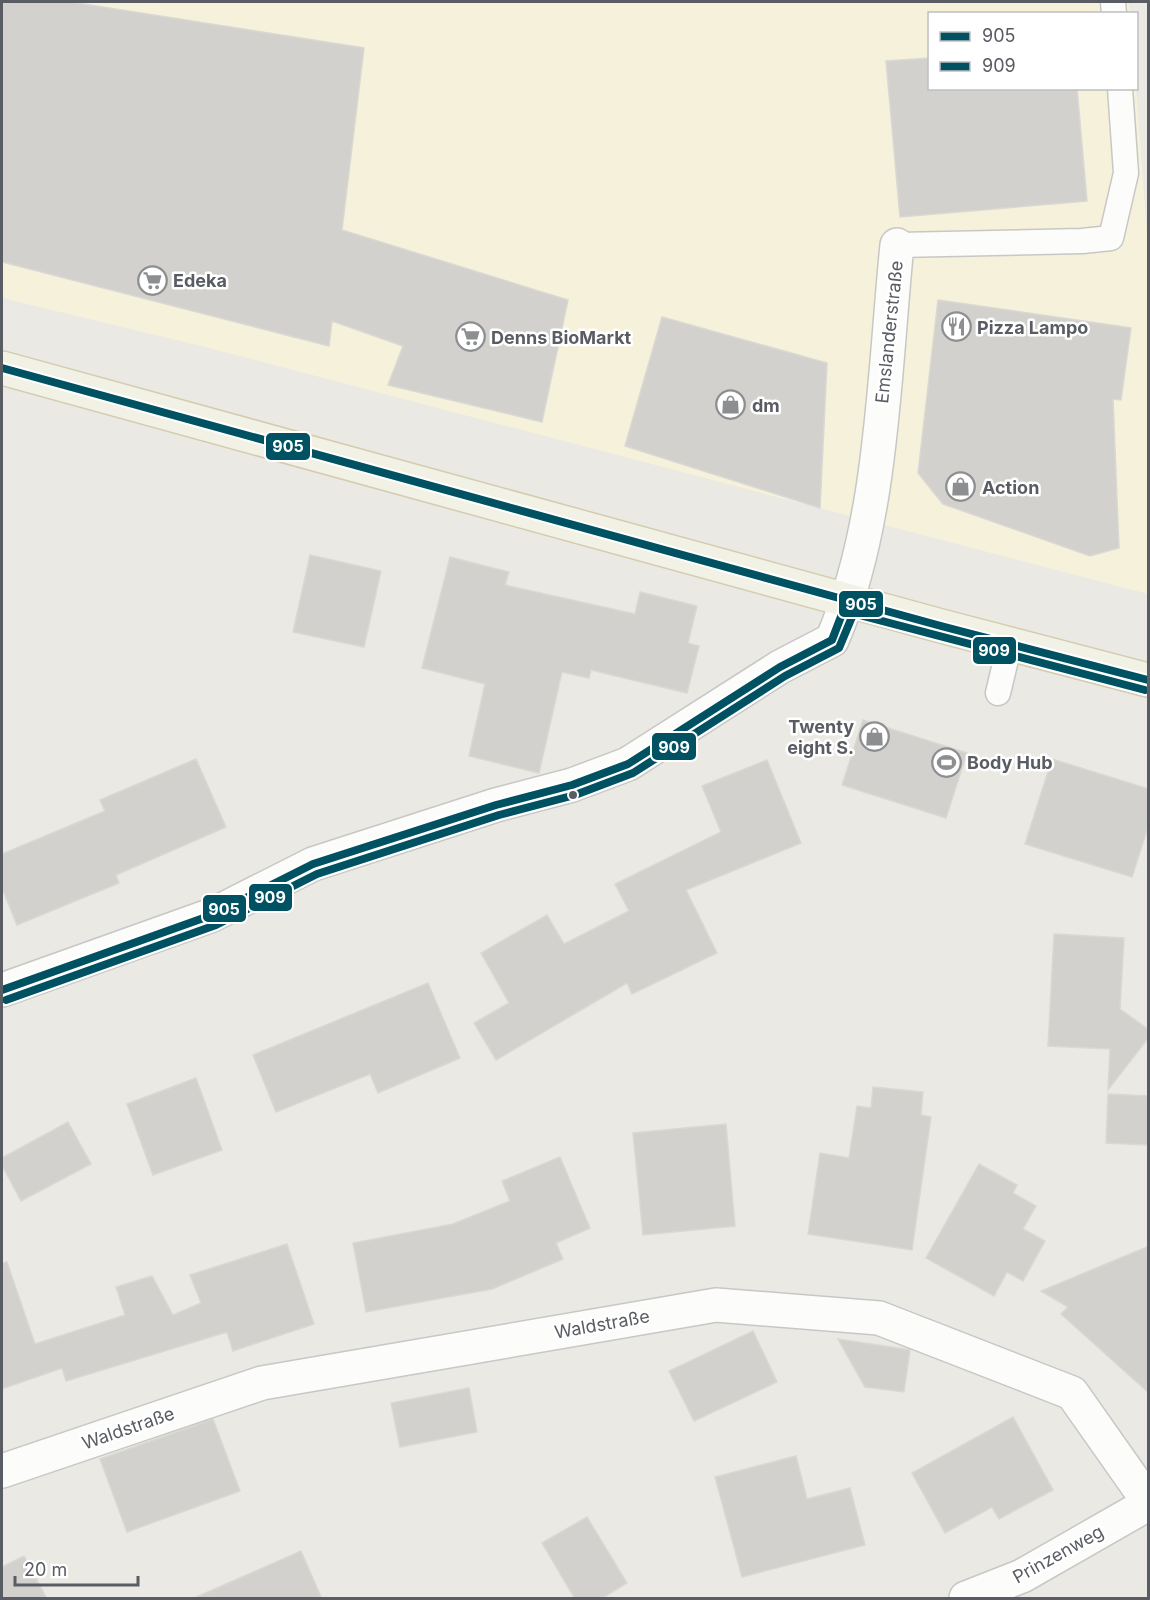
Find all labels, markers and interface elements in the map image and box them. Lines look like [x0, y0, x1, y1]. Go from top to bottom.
legend [928, 12, 1138, 90]
text: 905 [982, 25, 1015, 46]
text: 909 [982, 55, 1016, 76]
street label: Emslanderstraße [871, 260, 907, 404]
supermarket icon: Edeka [136, 264, 168, 296]
place label: Edeka [173, 270, 227, 291]
restaurant icon: Pizza Lampo [940, 311, 972, 343]
place label: Pizza Lampo [977, 317, 1088, 338]
supermarket icon: Denns BioMarkt [454, 321, 486, 353]
place label: Denns BioMarkt [491, 327, 632, 348]
shop icon: dm [715, 389, 747, 421]
place label: dm [752, 395, 780, 416]
line badge: 905 [265, 432, 311, 461]
text: 905 [272, 436, 304, 456]
shop icon: Action [945, 471, 977, 503]
place label: Action [982, 477, 1039, 498]
line badge: 905 [838, 590, 884, 618]
text: 905 [845, 594, 877, 614]
line badge: 909 [972, 636, 1017, 665]
text: 909 [978, 640, 1010, 660]
place label: Twenty eight S. [787, 716, 854, 758]
shop icon: Twenty eight S. [859, 720, 891, 752]
line badge: 909 [651, 732, 697, 761]
text: 909 [658, 737, 690, 757]
sports icon: Body Hub [930, 746, 962, 778]
place label: Body Hub [967, 752, 1053, 773]
unlabelled marker [567, 789, 579, 801]
line badge: 909 [248, 883, 293, 912]
text: 909 [254, 887, 286, 907]
line badge: 905 [202, 894, 247, 923]
text: 905 [208, 899, 240, 919]
street label: Waldstraße [553, 1305, 651, 1343]
street label: Waldstraße [79, 1402, 177, 1454]
street label: Prinzenweg [1009, 1521, 1107, 1587]
scale bar [15, 1549, 138, 1587]
text: 20 m [24, 1559, 67, 1580]

